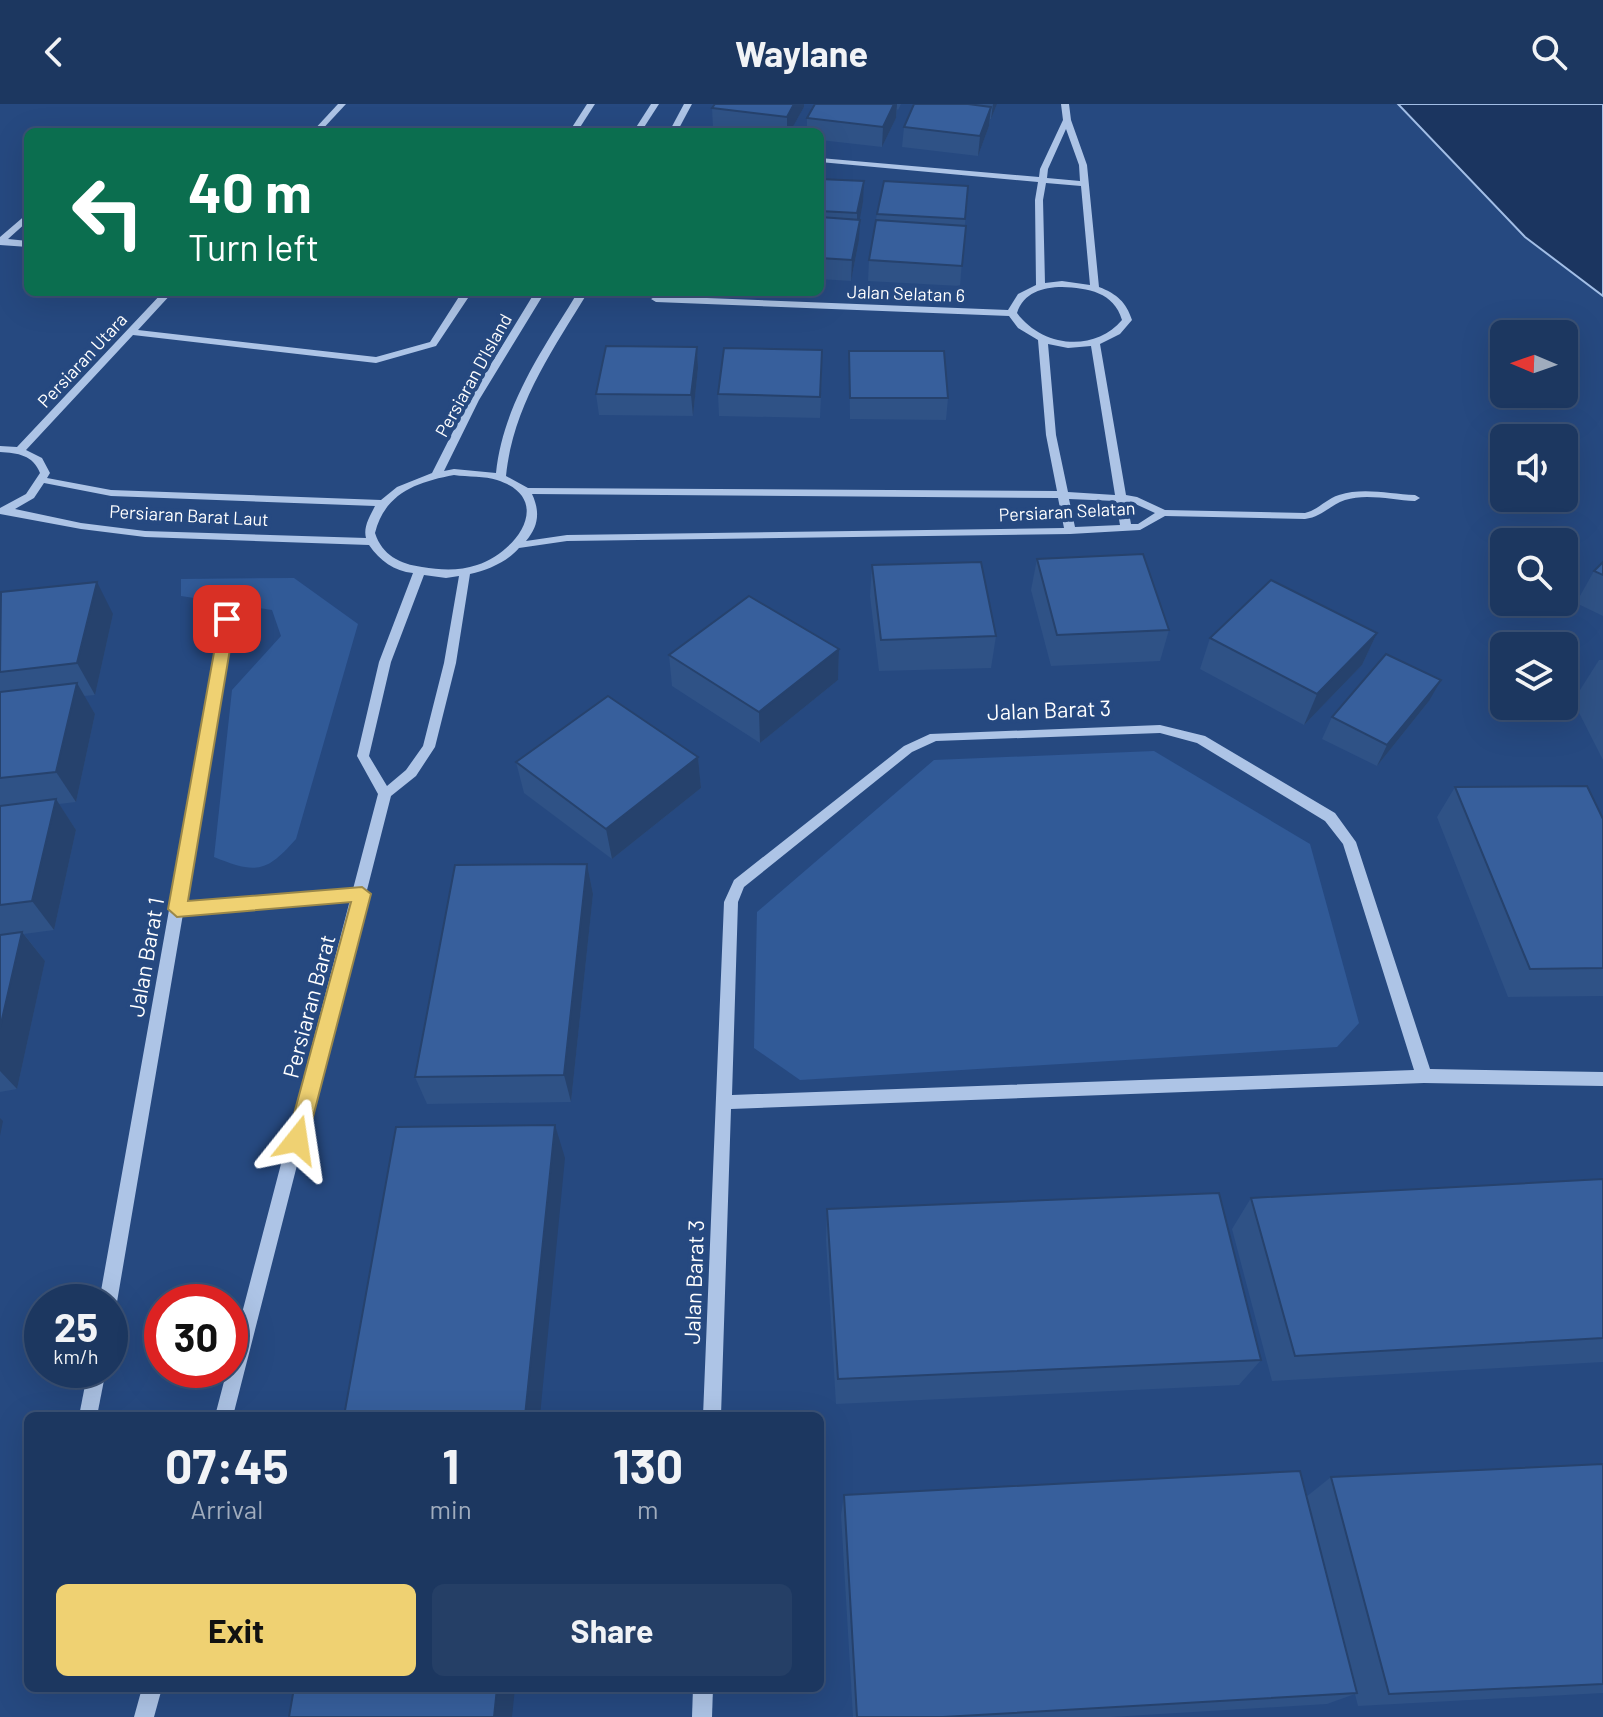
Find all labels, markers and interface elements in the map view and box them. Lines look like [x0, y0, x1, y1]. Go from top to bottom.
icon: back [32, 30, 76, 74]
icon: search [1527, 30, 1571, 74]
text: Waylane [735, 31, 868, 74]
text: 40 m [188, 157, 312, 224]
icon: left [56, 160, 160, 264]
text: Turn left [188, 225, 319, 268]
street label: Jalan Selatan 6 [847, 280, 965, 306]
street label: Persiaran Utara [33, 308, 131, 412]
street label: Persiaran D'Island [430, 310, 516, 440]
north arrow [1490, 320, 1578, 408]
map controls [1490, 320, 1578, 720]
button: sound [1490, 424, 1578, 512]
street label: Persiaran Selatan [998, 496, 1136, 526]
street label: Persiaran Barat Laut [109, 500, 269, 530]
button: search [1490, 528, 1578, 616]
pin [193, 585, 261, 653]
icon: arrive [205, 597, 249, 641]
button: layers [1490, 632, 1578, 720]
street label: Jalan Barat 3 [986, 694, 1112, 724]
street label: Jalan Barat 1 [122, 895, 168, 1019]
street label: Persiaran Barat [276, 932, 340, 1080]
position arrow [255, 1098, 339, 1182]
street label: Jalan Barat 3 [678, 1219, 708, 1345]
speed limit sign: 30 [144, 1284, 248, 1388]
text: 25 [54, 1302, 98, 1350]
text: km/h [53, 1344, 99, 1368]
text: 07:45 [165, 1436, 289, 1494]
text: 1 [442, 1436, 459, 1494]
text: 130 [613, 1436, 683, 1494]
text: Arrival [190, 1493, 263, 1524]
text: min [430, 1493, 472, 1524]
text: m [637, 1493, 659, 1524]
button: Exit [56, 1584, 416, 1676]
button: Share [432, 1584, 792, 1676]

